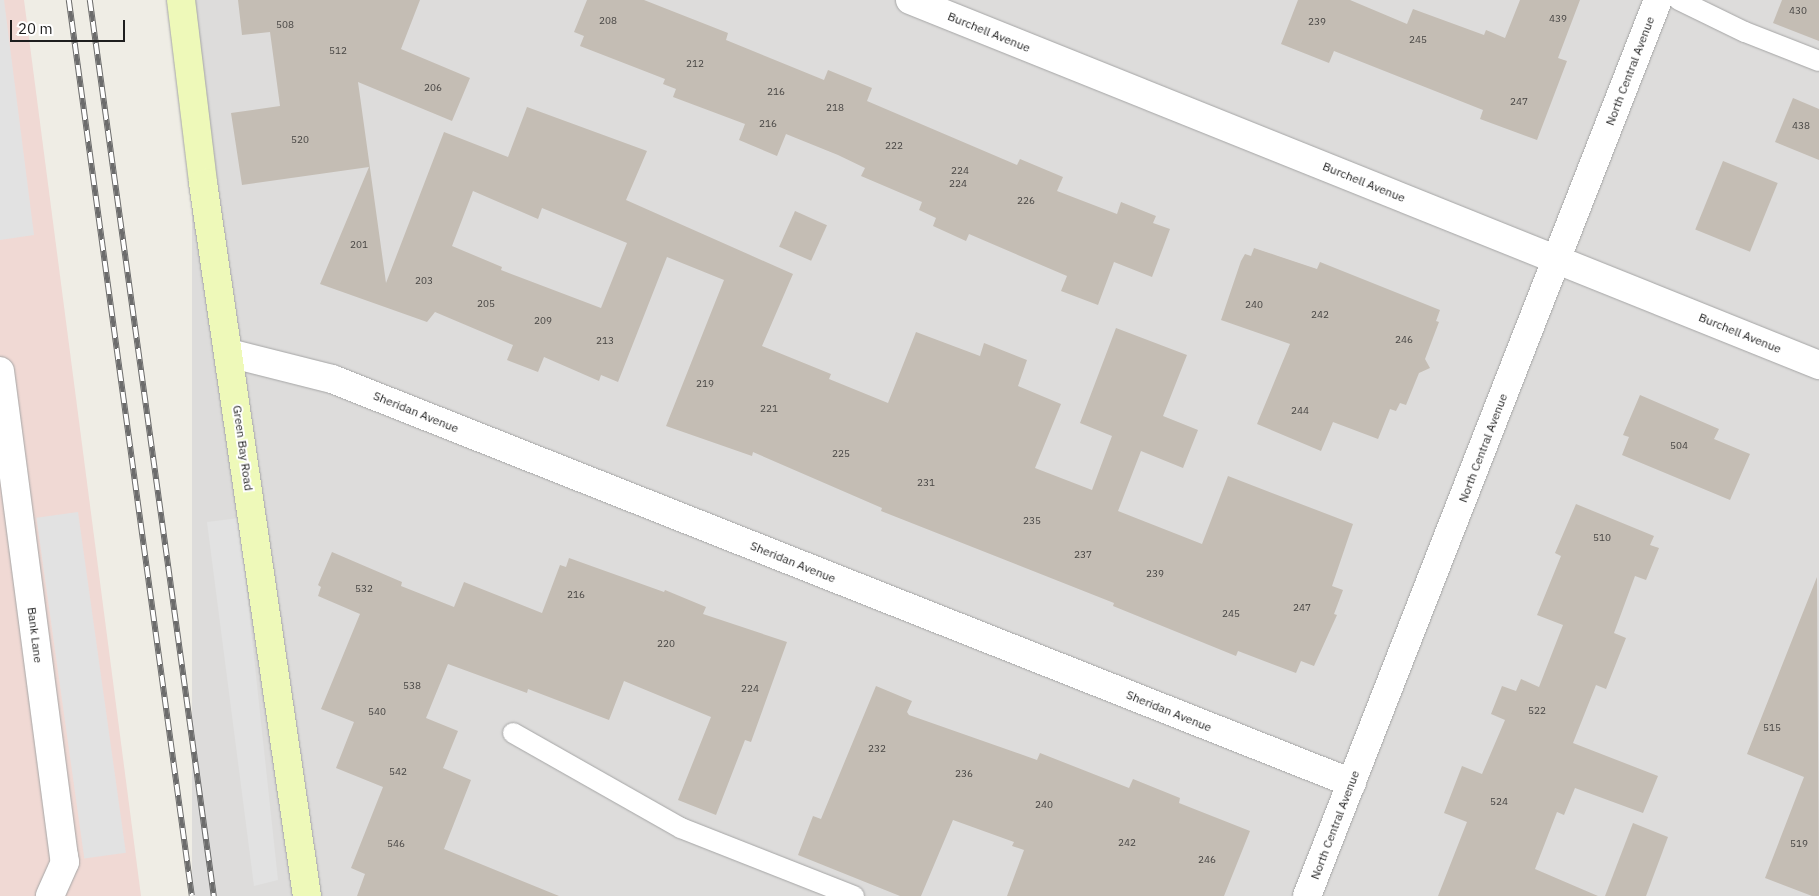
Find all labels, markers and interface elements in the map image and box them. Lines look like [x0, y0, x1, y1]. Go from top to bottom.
house number: 430 [1789, 5, 1807, 17]
street label: Burchell Avenue [946, 9, 1032, 55]
scale bar [12, 10, 128, 42]
house number: 439 [1549, 13, 1567, 25]
street label: North Central Avenue [1603, 14, 1657, 128]
house number: 208 [599, 15, 617, 27]
house number: 239 [1308, 16, 1326, 28]
text: 20 m [18, 19, 53, 38]
house number: 508 [276, 19, 294, 31]
house number: 245 [1409, 34, 1427, 46]
house number: 512 [329, 45, 347, 57]
house number: 212 [686, 58, 704, 70]
house number: 206 [424, 82, 442, 94]
house number: 216 [767, 86, 785, 98]
house number: 247 [1510, 96, 1528, 108]
house number: 218 [826, 102, 844, 114]
house number: 216 [759, 118, 777, 130]
house number: 438 [1792, 120, 1810, 132]
house number: 520 [291, 134, 309, 146]
house number: 222 [885, 140, 903, 152]
street label: Burchell Avenue [1321, 159, 1407, 205]
house number: 224 [951, 165, 969, 177]
house number: 224 [949, 178, 967, 190]
house number: 226 [1017, 195, 1035, 207]
house number: 201 [350, 239, 368, 251]
house number: 203 [415, 275, 433, 287]
house number: 205 [477, 298, 495, 310]
house number: 240 [1245, 299, 1263, 311]
house number: 242 [1311, 309, 1329, 321]
street label: Burchell Avenue [1697, 310, 1783, 356]
house number: 209 [534, 315, 552, 327]
house number: 246 [1395, 334, 1413, 346]
house number: 213 [596, 335, 614, 347]
house number: 219 [696, 378, 714, 390]
street label: Sheridan Avenue [371, 388, 461, 436]
street label: North Central Avenue [1456, 391, 1510, 505]
house number: 221 [760, 403, 778, 415]
street label: Green Bay Road [230, 404, 256, 492]
house number: 244 [1291, 405, 1309, 417]
house number: 504 [1670, 440, 1688, 452]
house number: 225 [832, 448, 850, 460]
house number: 231 [917, 477, 935, 489]
house number: 235 [1023, 515, 1041, 527]
house number: 510 [1593, 532, 1611, 544]
street label: Sheridan Avenue [748, 538, 838, 586]
house number: 237 [1074, 549, 1092, 561]
house number: 239 [1146, 568, 1164, 580]
house number: 532 [355, 583, 373, 595]
house number: 216 [567, 589, 585, 601]
house number: 247 [1293, 602, 1311, 614]
street label: Bank Lane [24, 606, 46, 664]
house number: 245 [1222, 608, 1240, 620]
house number: 220 [657, 638, 675, 650]
house number: 538 [403, 680, 421, 692]
house number: 224 [741, 683, 759, 695]
street label: Sheridan Avenue [1124, 687, 1214, 735]
house number: 522 [1528, 705, 1546, 717]
house number: 540 [368, 706, 386, 718]
house number: 515 [1763, 722, 1781, 734]
house number: 232 [868, 743, 886, 755]
house number: 542 [389, 766, 407, 778]
house number: 236 [955, 768, 973, 780]
street label: North Central Avenue [1308, 768, 1362, 882]
house number: 524 [1490, 796, 1508, 808]
house number: 240 [1035, 799, 1053, 811]
house number: 242 [1118, 837, 1136, 849]
house number: 546 [387, 838, 405, 850]
house number: 519 [1790, 838, 1808, 850]
house number: 246 [1198, 854, 1216, 866]

